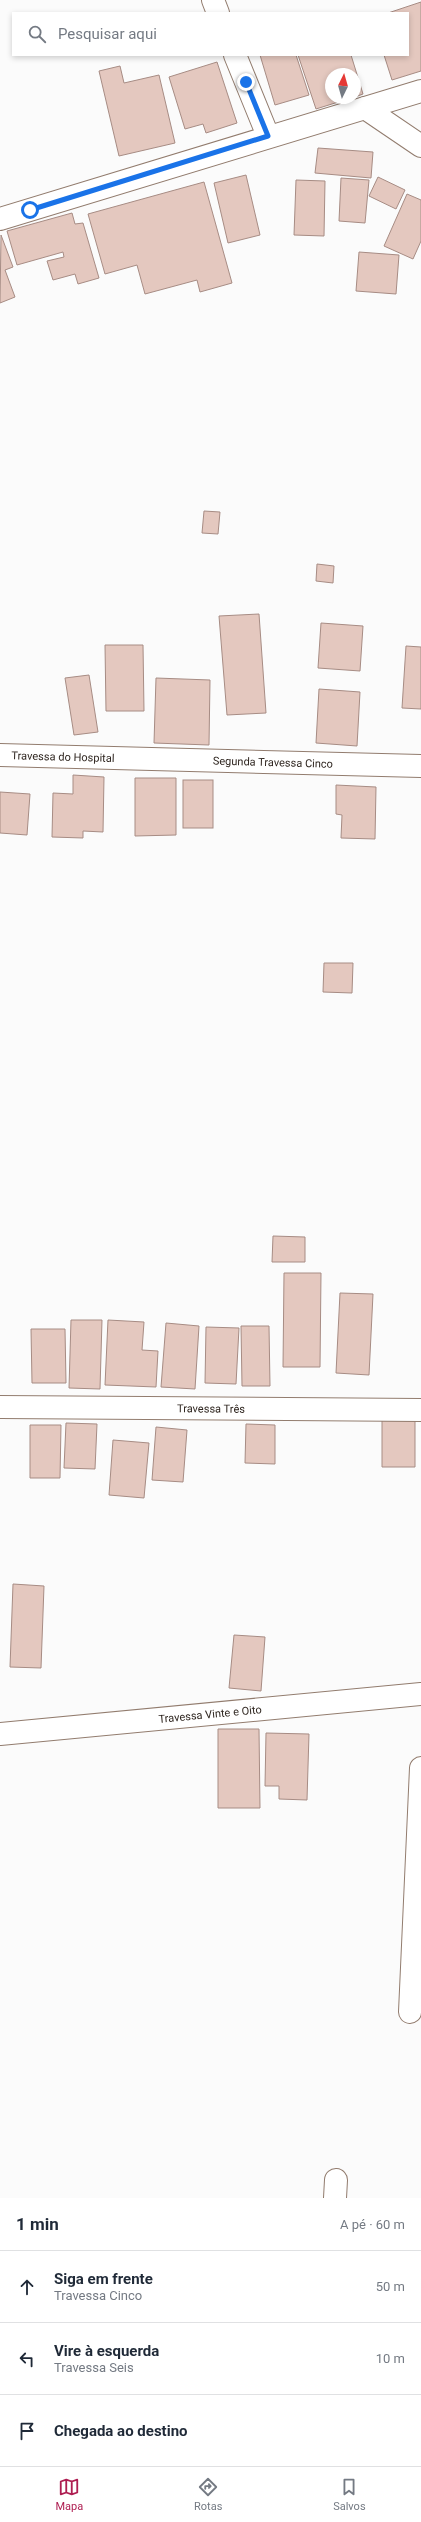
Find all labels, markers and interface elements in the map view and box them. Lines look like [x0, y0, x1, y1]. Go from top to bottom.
search box [12, 12, 409, 56]
icon: search [26, 23, 48, 45]
text: Pesquisar aqui [58, 25, 157, 43]
north arrow [325, 68, 361, 104]
route end [237, 73, 255, 91]
route start [21, 201, 39, 219]
street label: Travessa do Hospital [11, 749, 115, 765]
street label: Segunda Travessa Cinco [213, 755, 333, 771]
street label: Travessa Três [177, 1402, 245, 1416]
street label: Travessa Vinte e Oito [158, 1703, 262, 1726]
text: 1 min [16, 2214, 59, 2234]
text: A pé · 60 m [340, 2217, 405, 2232]
text: Siga em frente [54, 2270, 153, 2288]
icon: ahead [16, 2276, 38, 2298]
text: 50 m [376, 2279, 405, 2294]
text: Travessa Cinco [54, 2288, 142, 2303]
text: Vire à esquerda [54, 2342, 159, 2360]
icon: left [16, 2348, 38, 2370]
text: 10 m [376, 2351, 405, 2366]
text: Travessa Seis [54, 2360, 134, 2375]
icon: arrive [16, 2420, 38, 2442]
text: Chegada ao destino [54, 2422, 188, 2440]
tab: Mapa [55, 2476, 83, 2513]
tab: Rotas [194, 2476, 222, 2513]
tab: Salvos [333, 2476, 366, 2513]

